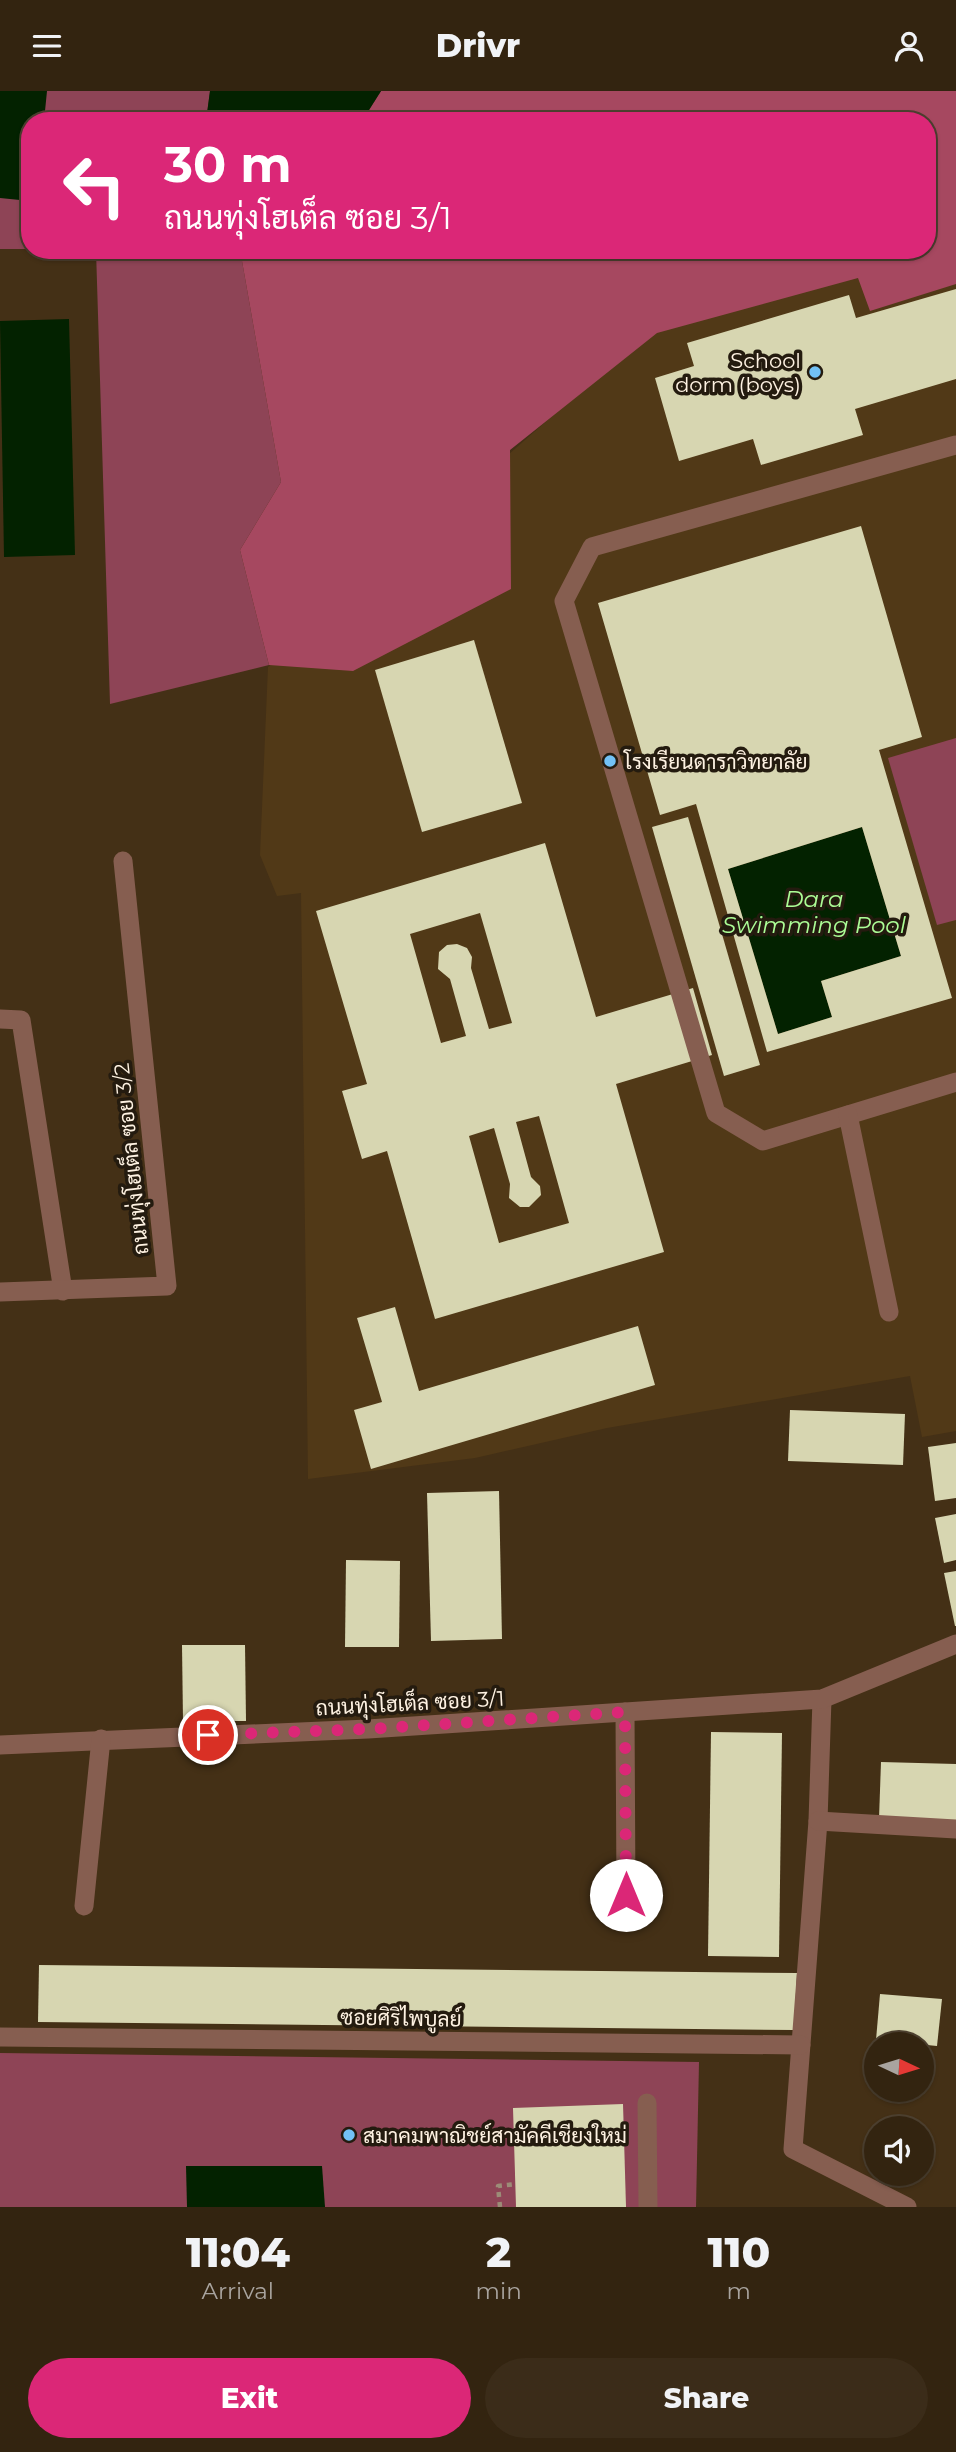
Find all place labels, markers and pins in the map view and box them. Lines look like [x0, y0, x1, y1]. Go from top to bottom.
place label: School dorm (boys) [675, 348, 801, 397]
marker: School dorm (boys) [807, 364, 823, 380]
place label: โรงเรียนดาราวิทยาลัย [623, 749, 808, 774]
marker: โรงเรียนดาราวิทยาลัย [602, 753, 618, 769]
pin [178, 1705, 238, 1765]
place label: สมาคมพาณิชย์สามัคคีเชียงใหม่ [363, 2122, 627, 2148]
marker: สมาคมพาณิชย์สามัคคีเชียงใหม่ [341, 2127, 357, 2143]

